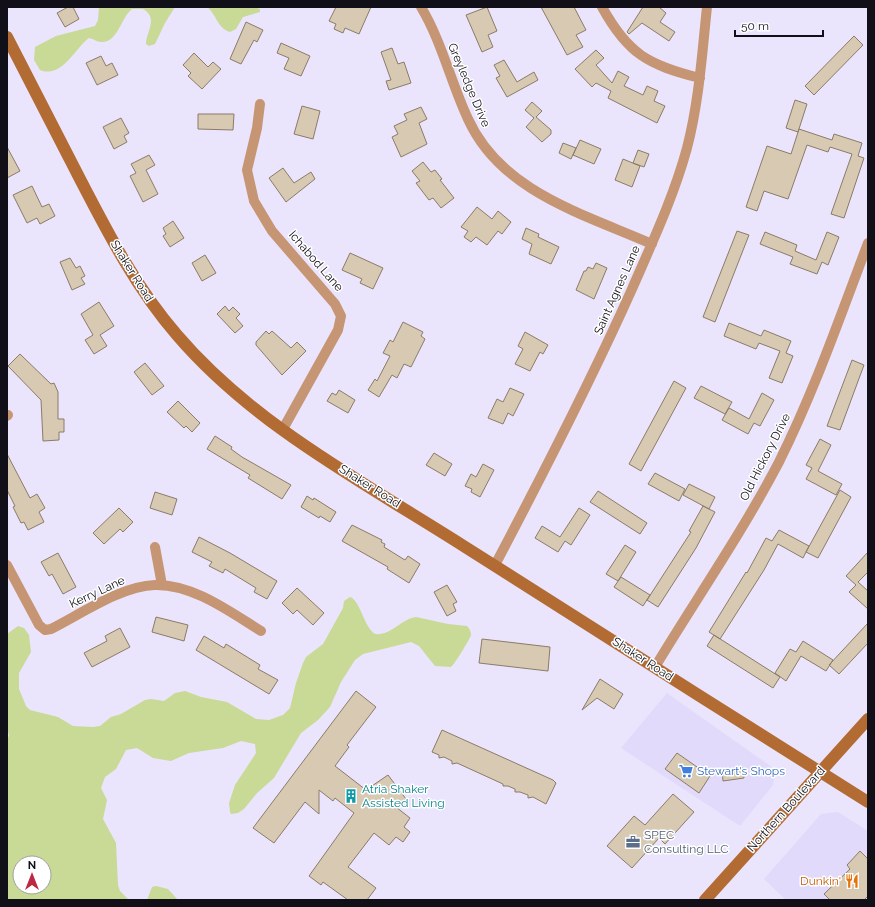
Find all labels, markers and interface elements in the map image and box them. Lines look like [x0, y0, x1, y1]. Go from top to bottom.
scale bar [735, 12, 823, 38]
text: 50 m [741, 19, 769, 33]
street label: Greyledge Drive [445, 41, 493, 129]
street label: Ichabod Lane [286, 228, 346, 294]
street label: Shaker Road [108, 238, 156, 304]
street label: Saint Agnes Lane [591, 243, 643, 337]
street label: Old Hickory Drive [737, 411, 793, 503]
street label: Shaker Road [337, 462, 403, 510]
street label: Kerry Lane [67, 573, 127, 611]
street label: Shaker Road [610, 634, 676, 684]
supermarket icon: Stewart's Shops [678, 763, 694, 779]
place label: Stewart's Shops [697, 764, 785, 778]
street label: Northern Boulevard [744, 764, 828, 854]
place label: Atria Shaker Assisted Living [362, 782, 445, 810]
building icon: Atria Shaker Assisted Living [343, 788, 359, 804]
place label: SPEC Consulting LLC [644, 828, 729, 856]
office icon: SPEC Consulting LLC [625, 834, 641, 850]
north arrow [12, 855, 52, 895]
text: N [28, 859, 36, 872]
restaurant icon: Dunkin' [844, 873, 860, 889]
place label: Dunkin' [800, 874, 841, 888]

